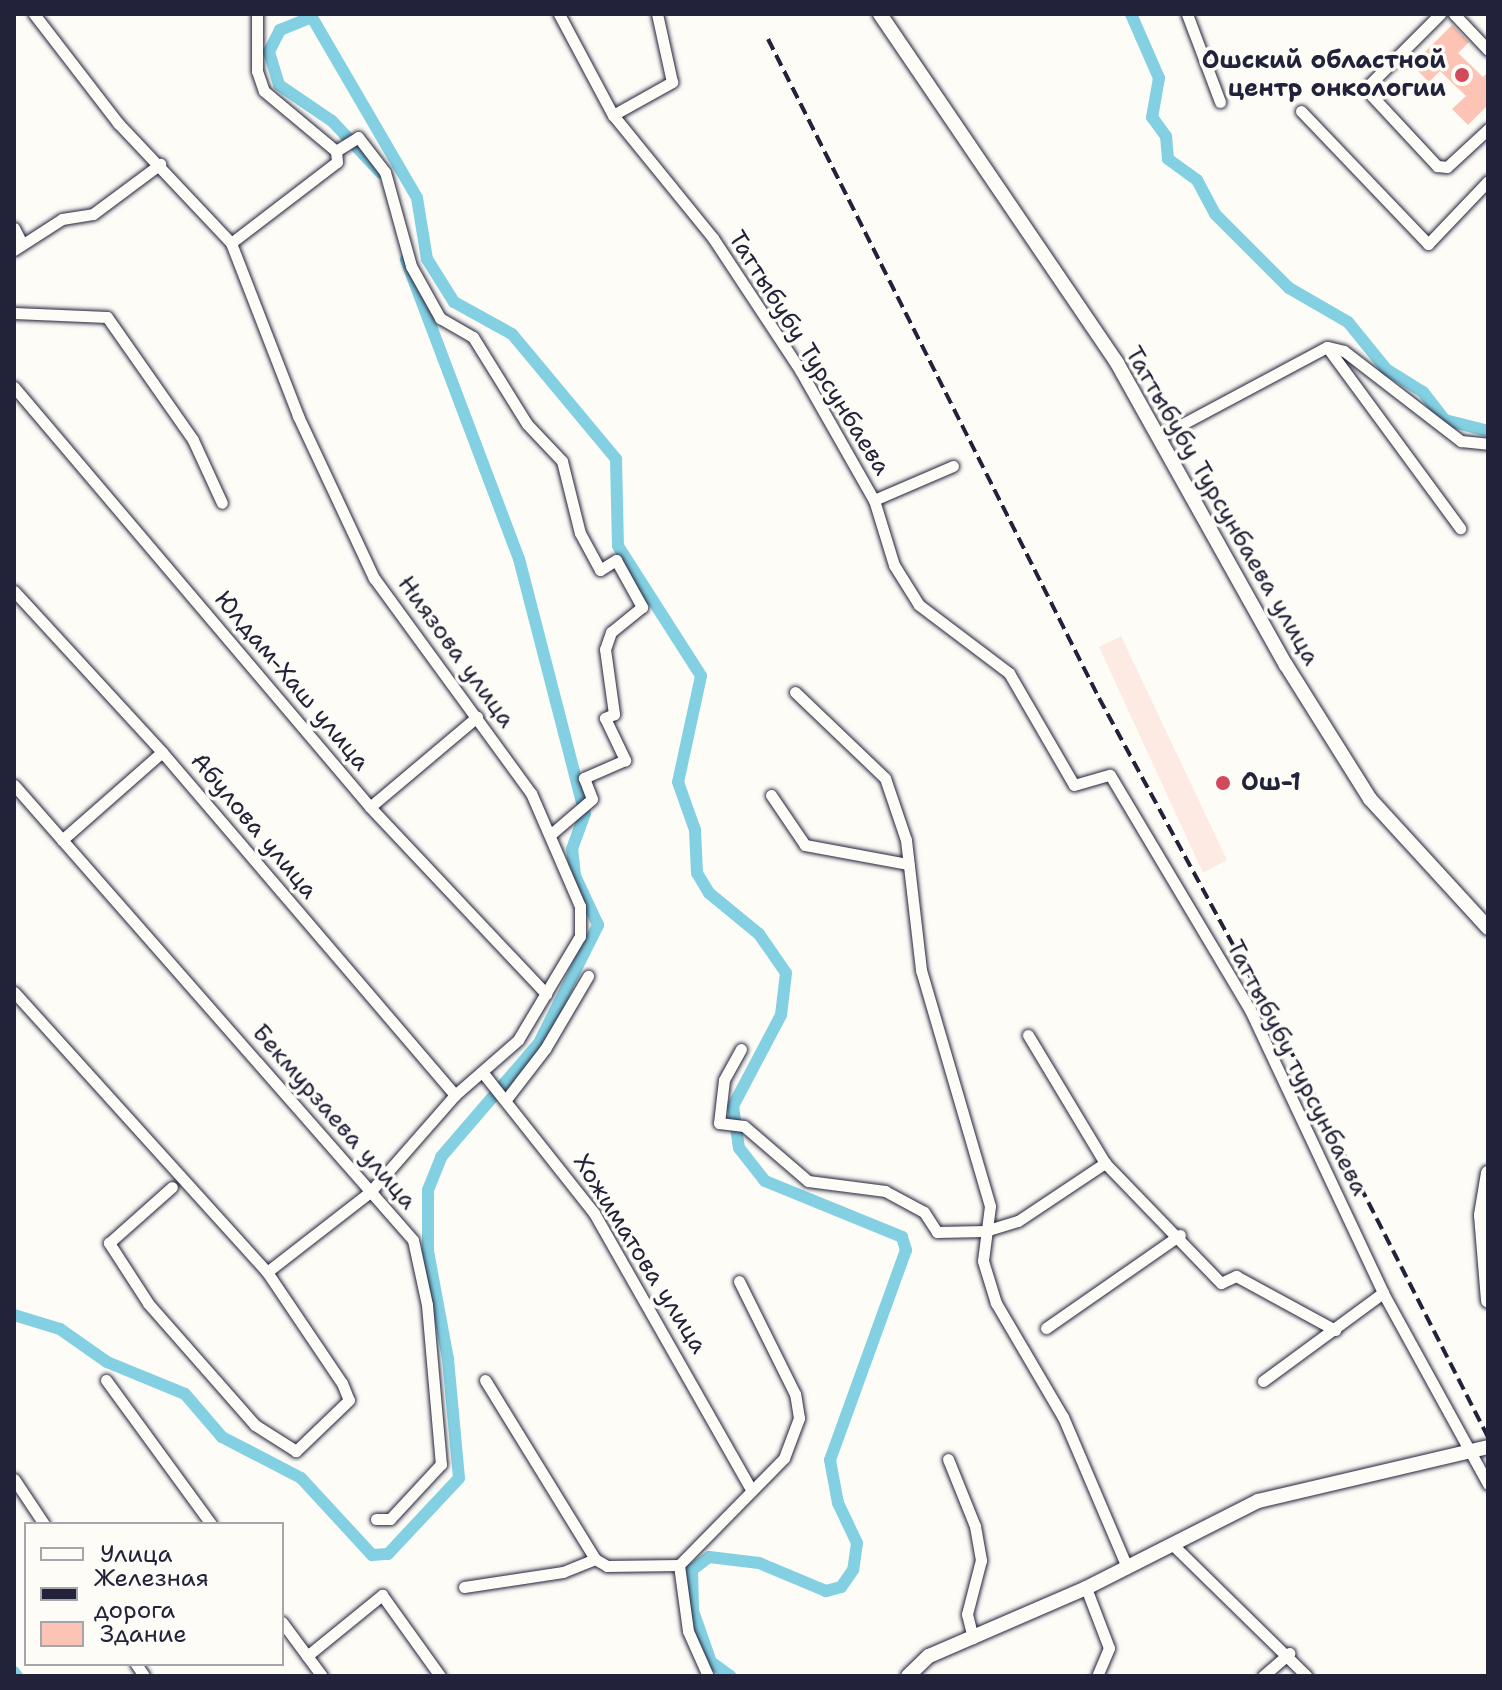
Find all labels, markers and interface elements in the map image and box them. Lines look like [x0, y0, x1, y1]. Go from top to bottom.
place label: Ошский областной центр онкологии [1202, 47, 1446, 103]
marker: Ошский областной центр онкологии [1453, 66, 1471, 84]
street label: Таттыбубу Турсунбаева [722, 225, 896, 481]
street label: Таттыбубу Турсунбаева улица [1119, 341, 1325, 671]
street label: Ниязова улица [391, 570, 521, 734]
street label: Юлдам-Хаш улица [209, 585, 375, 777]
street label: Абулова улица [185, 747, 323, 905]
place label: Ош-1 [1241, 769, 1301, 797]
marker: Ош-1 [1212, 772, 1234, 794]
street label: Таттыбубу турсунбаева [1220, 936, 1374, 1200]
street label: Бекмурзаева улица [246, 1019, 422, 1215]
street label: Хожиматова улица [567, 1149, 713, 1359]
legend [24, 1522, 284, 1666]
text: Улица [100, 1538, 173, 1570]
text: Железная дорога [94, 1562, 209, 1626]
text: Здание [100, 1618, 187, 1650]

